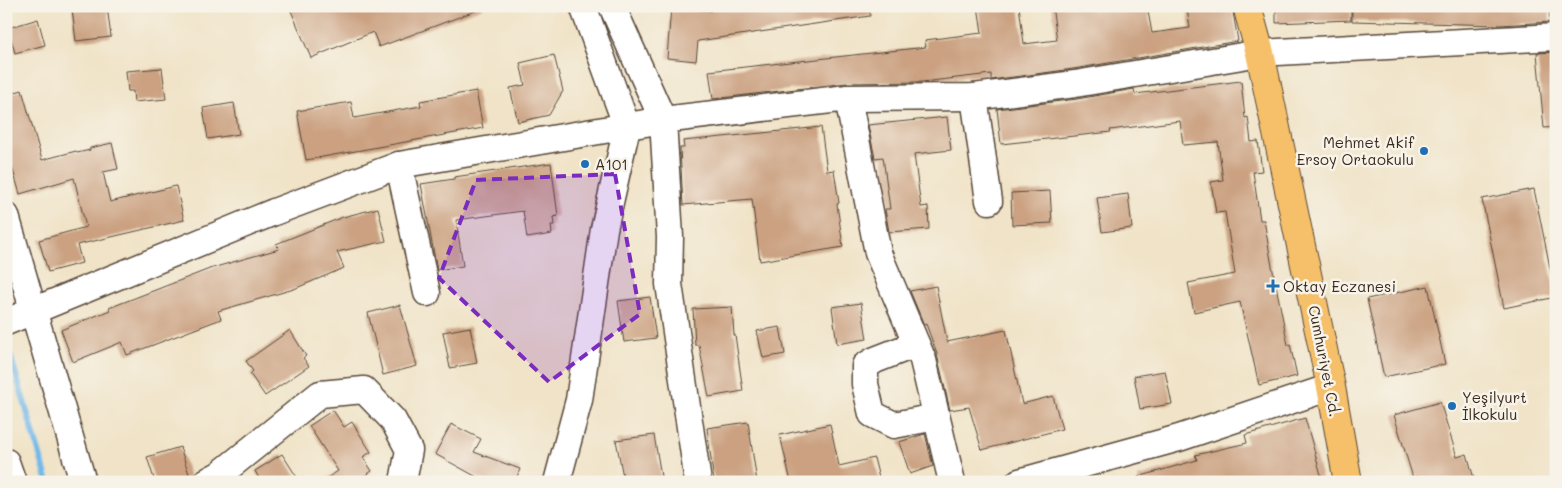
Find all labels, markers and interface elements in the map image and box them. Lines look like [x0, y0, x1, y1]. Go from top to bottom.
place label: Mehmet Akif Ersoy Ortaokulu [1297, 132, 1415, 169]
marker: Mehmet Akif Ersoy Ortaokulu [1418, 145, 1430, 157]
place label: A101 [595, 154, 628, 174]
marker: A101 [579, 158, 591, 170]
place label: Oktay Eczanesi [1283, 276, 1396, 296]
marker: Oktay Eczanesi [1267, 280, 1279, 292]
street label: Cumhuriyet Cd. [1304, 304, 1346, 418]
place label: Yeşilyurt İlkokulu [1462, 387, 1527, 424]
marker: Yeşilyurt İlkokulu [1446, 400, 1458, 412]

